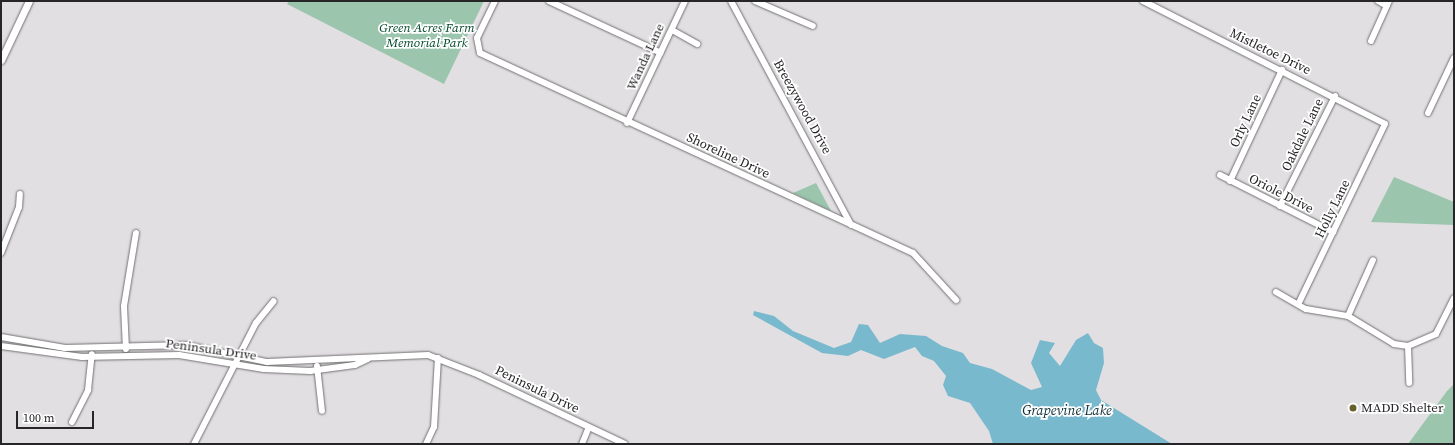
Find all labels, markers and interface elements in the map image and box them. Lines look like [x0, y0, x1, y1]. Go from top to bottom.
park label: Green Acres Farm Memorial Park [379, 21, 475, 52]
street label: Wanda Lane [624, 21, 668, 93]
street label: Mistletoe Drive [1227, 26, 1313, 78]
street label: Breezywood Drive [770, 57, 834, 157]
street label: Orly Lane [1227, 92, 1265, 150]
street label: Oakdale Lane [1279, 96, 1327, 174]
street label: Shoreline Drive [684, 130, 772, 182]
street label: Oriole Drive [1246, 171, 1316, 217]
street label: Holly Lane [1312, 177, 1354, 241]
street label: Peninsula Drive [165, 336, 257, 364]
street label: Peninsula Drive [492, 363, 582, 417]
place label: MADD Shelter [1361, 400, 1443, 416]
water label: Grapevine Lake [1022, 402, 1112, 418]
scale bar [18, 403, 96, 429]
marker: MADD Shelter [1348, 403, 1358, 413]
text: 100 m [23, 410, 55, 426]

